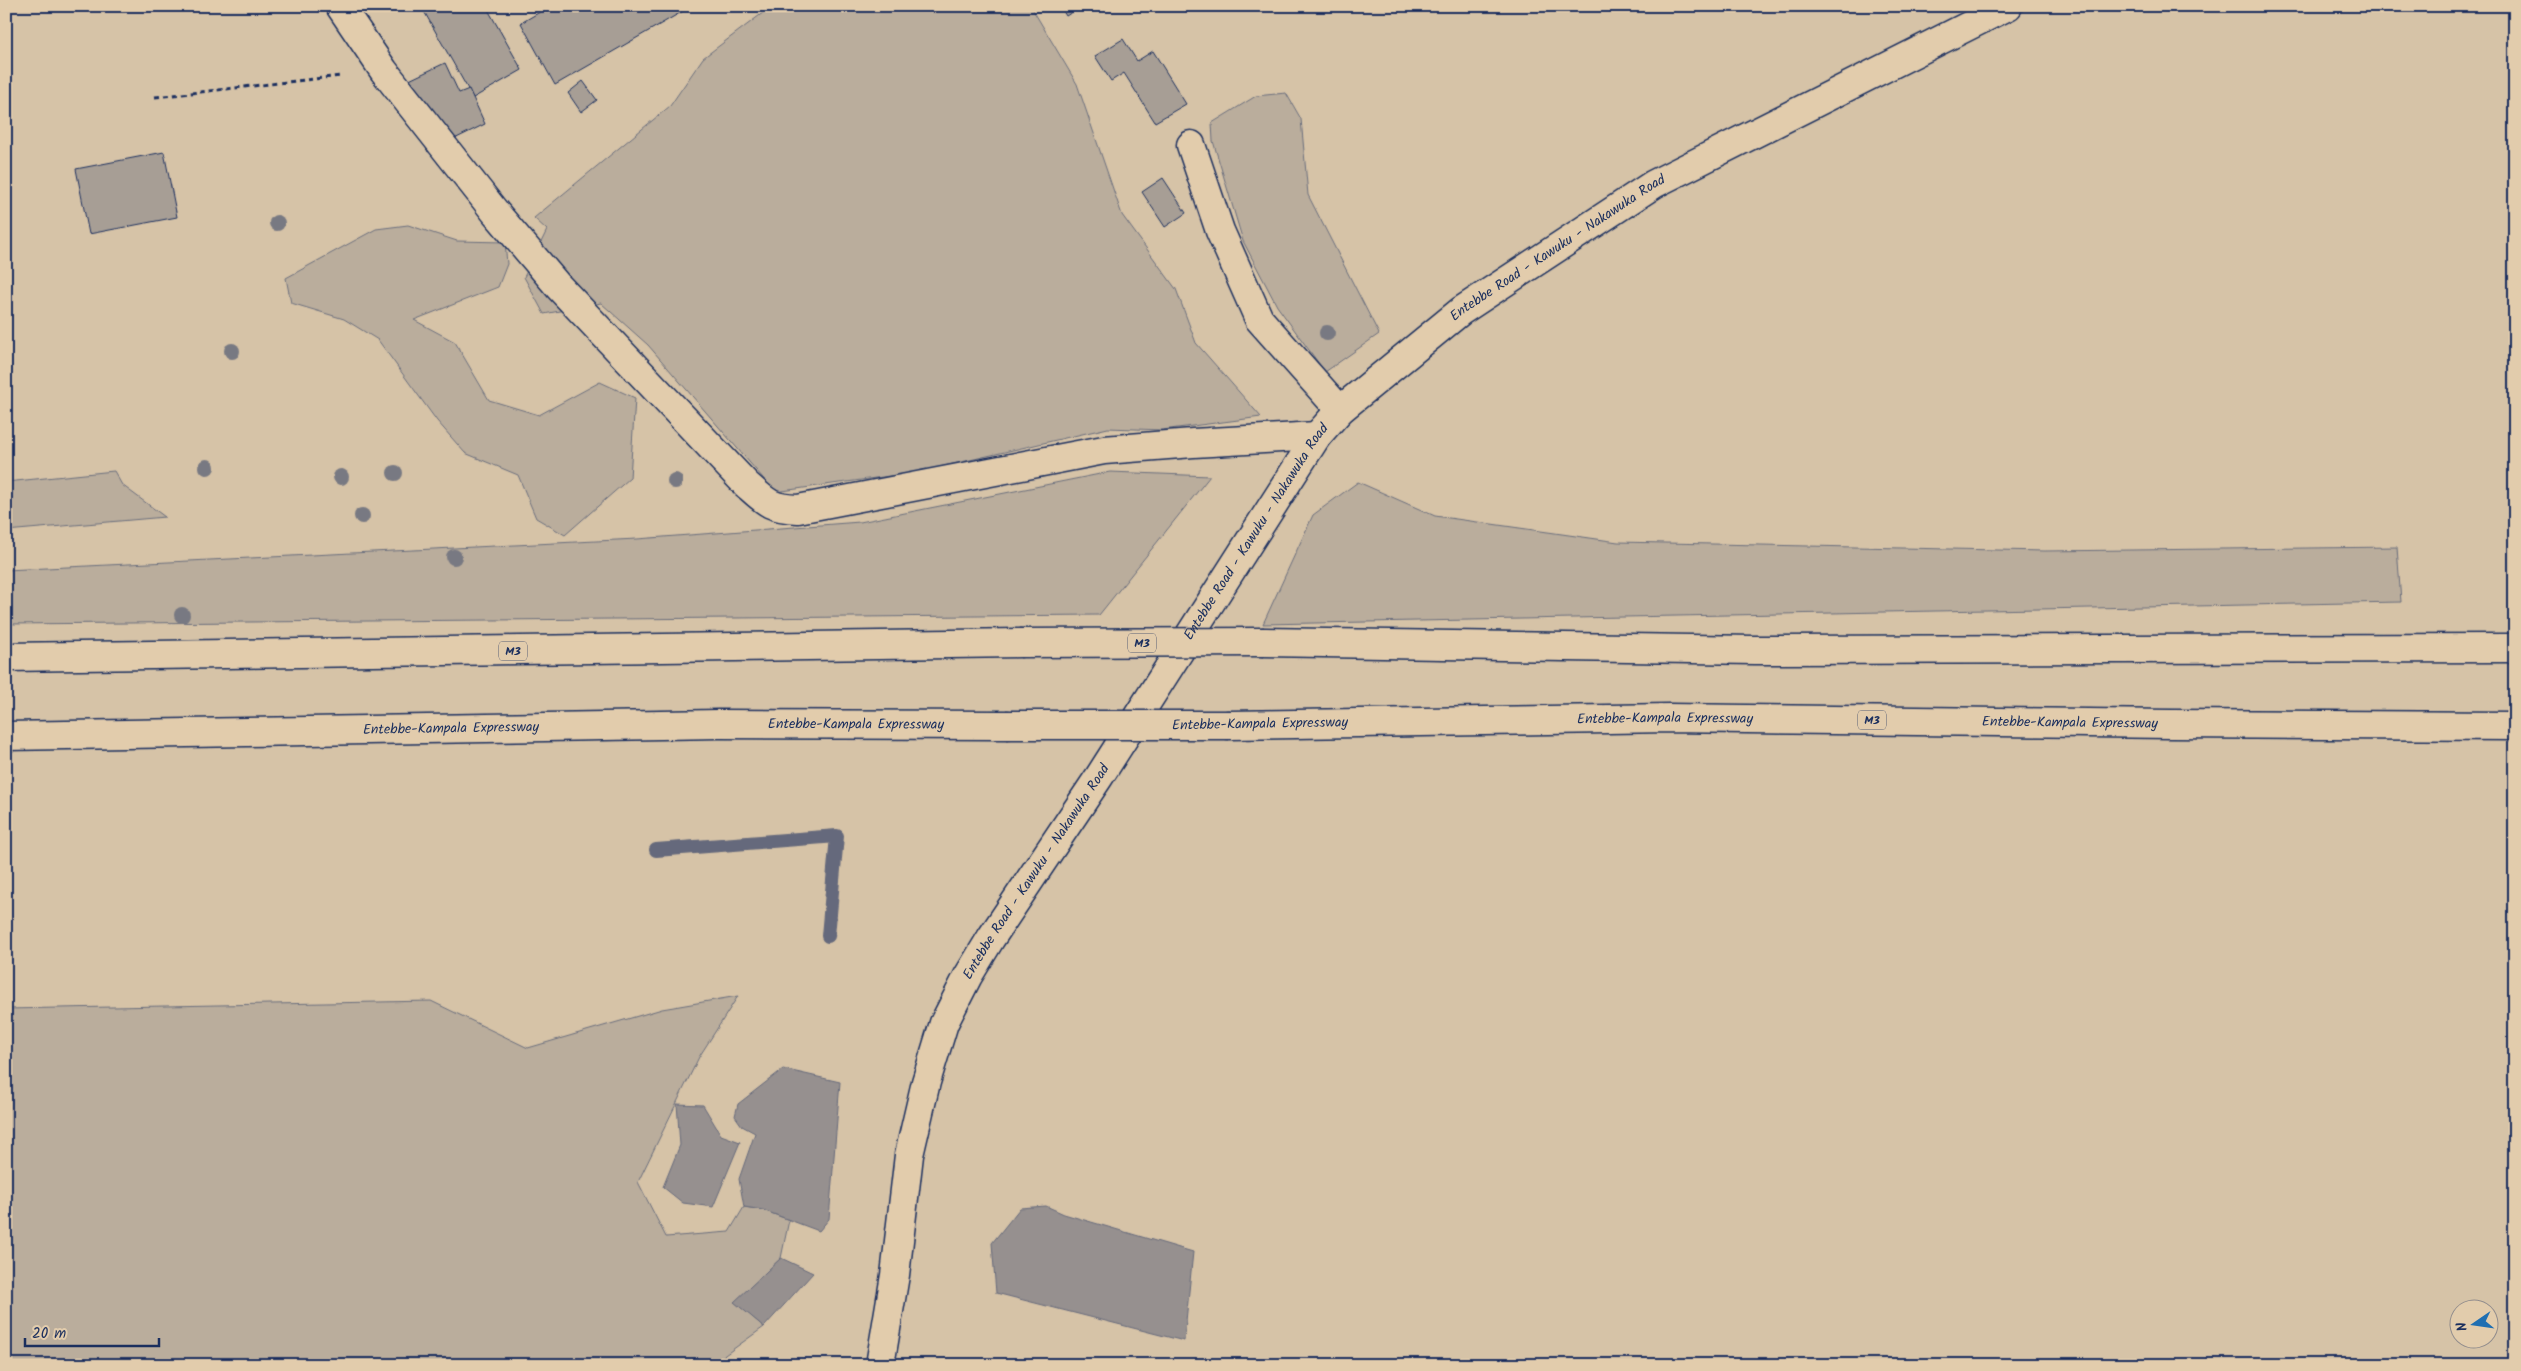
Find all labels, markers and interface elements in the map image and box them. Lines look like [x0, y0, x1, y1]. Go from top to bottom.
street label: Entebbe Road - Kawuku - Nakawuka Road [1445, 169, 1670, 327]
street label: Entebbe Road - Kawuku - Nakawuka Road [1178, 418, 1335, 645]
road number: M3 [1128, 634, 1156, 652]
road number: M3 [499, 641, 527, 660]
street label: Entebbe-Kampala Expressway [1577, 707, 1754, 730]
road number: M3 [1858, 710, 1886, 730]
street label: Entebbe-Kampala Expressway [1172, 711, 1349, 737]
street label: Entebbe-Kampala Expressway [1982, 711, 2159, 735]
street label: Entebbe-Kampala Expressway [768, 713, 944, 736]
street label: Entebbe-Kampala Expressway [363, 716, 540, 741]
street label: Entebbe Road - Kawuku - Nakawuka Road [957, 759, 1116, 984]
north arrow [2448, 1298, 2498, 1348]
scale bar [25, 1316, 159, 1348]
text: N [2451, 1320, 2474, 1333]
text: 20 m [32, 1322, 66, 1346]

